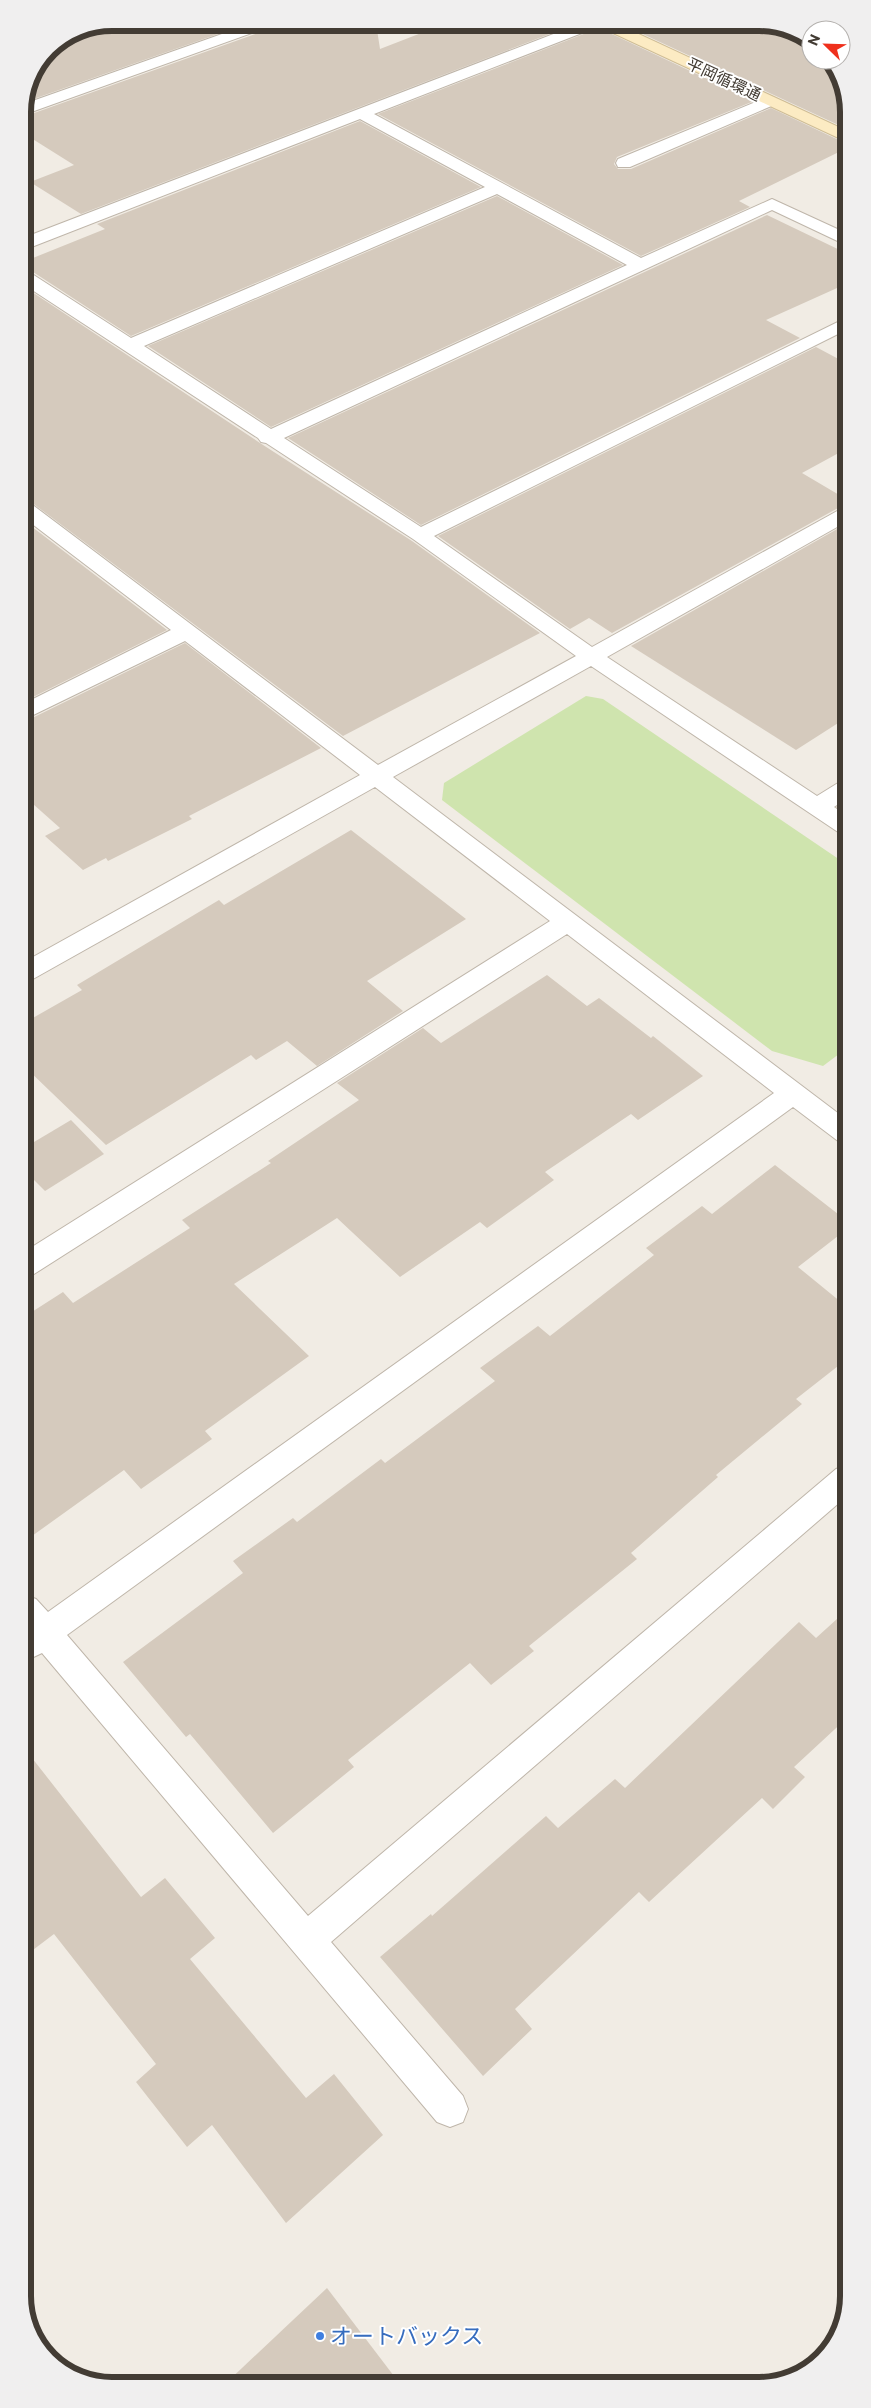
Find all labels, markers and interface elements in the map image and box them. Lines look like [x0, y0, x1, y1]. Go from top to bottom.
north arrow [801, 20, 851, 70]
text: N [804, 32, 823, 48]
street label: 平岡循環通 [684, 53, 764, 104]
place label: オートバックス [330, 2322, 483, 2349]
marker: オートバックス [314, 2330, 326, 2342]

